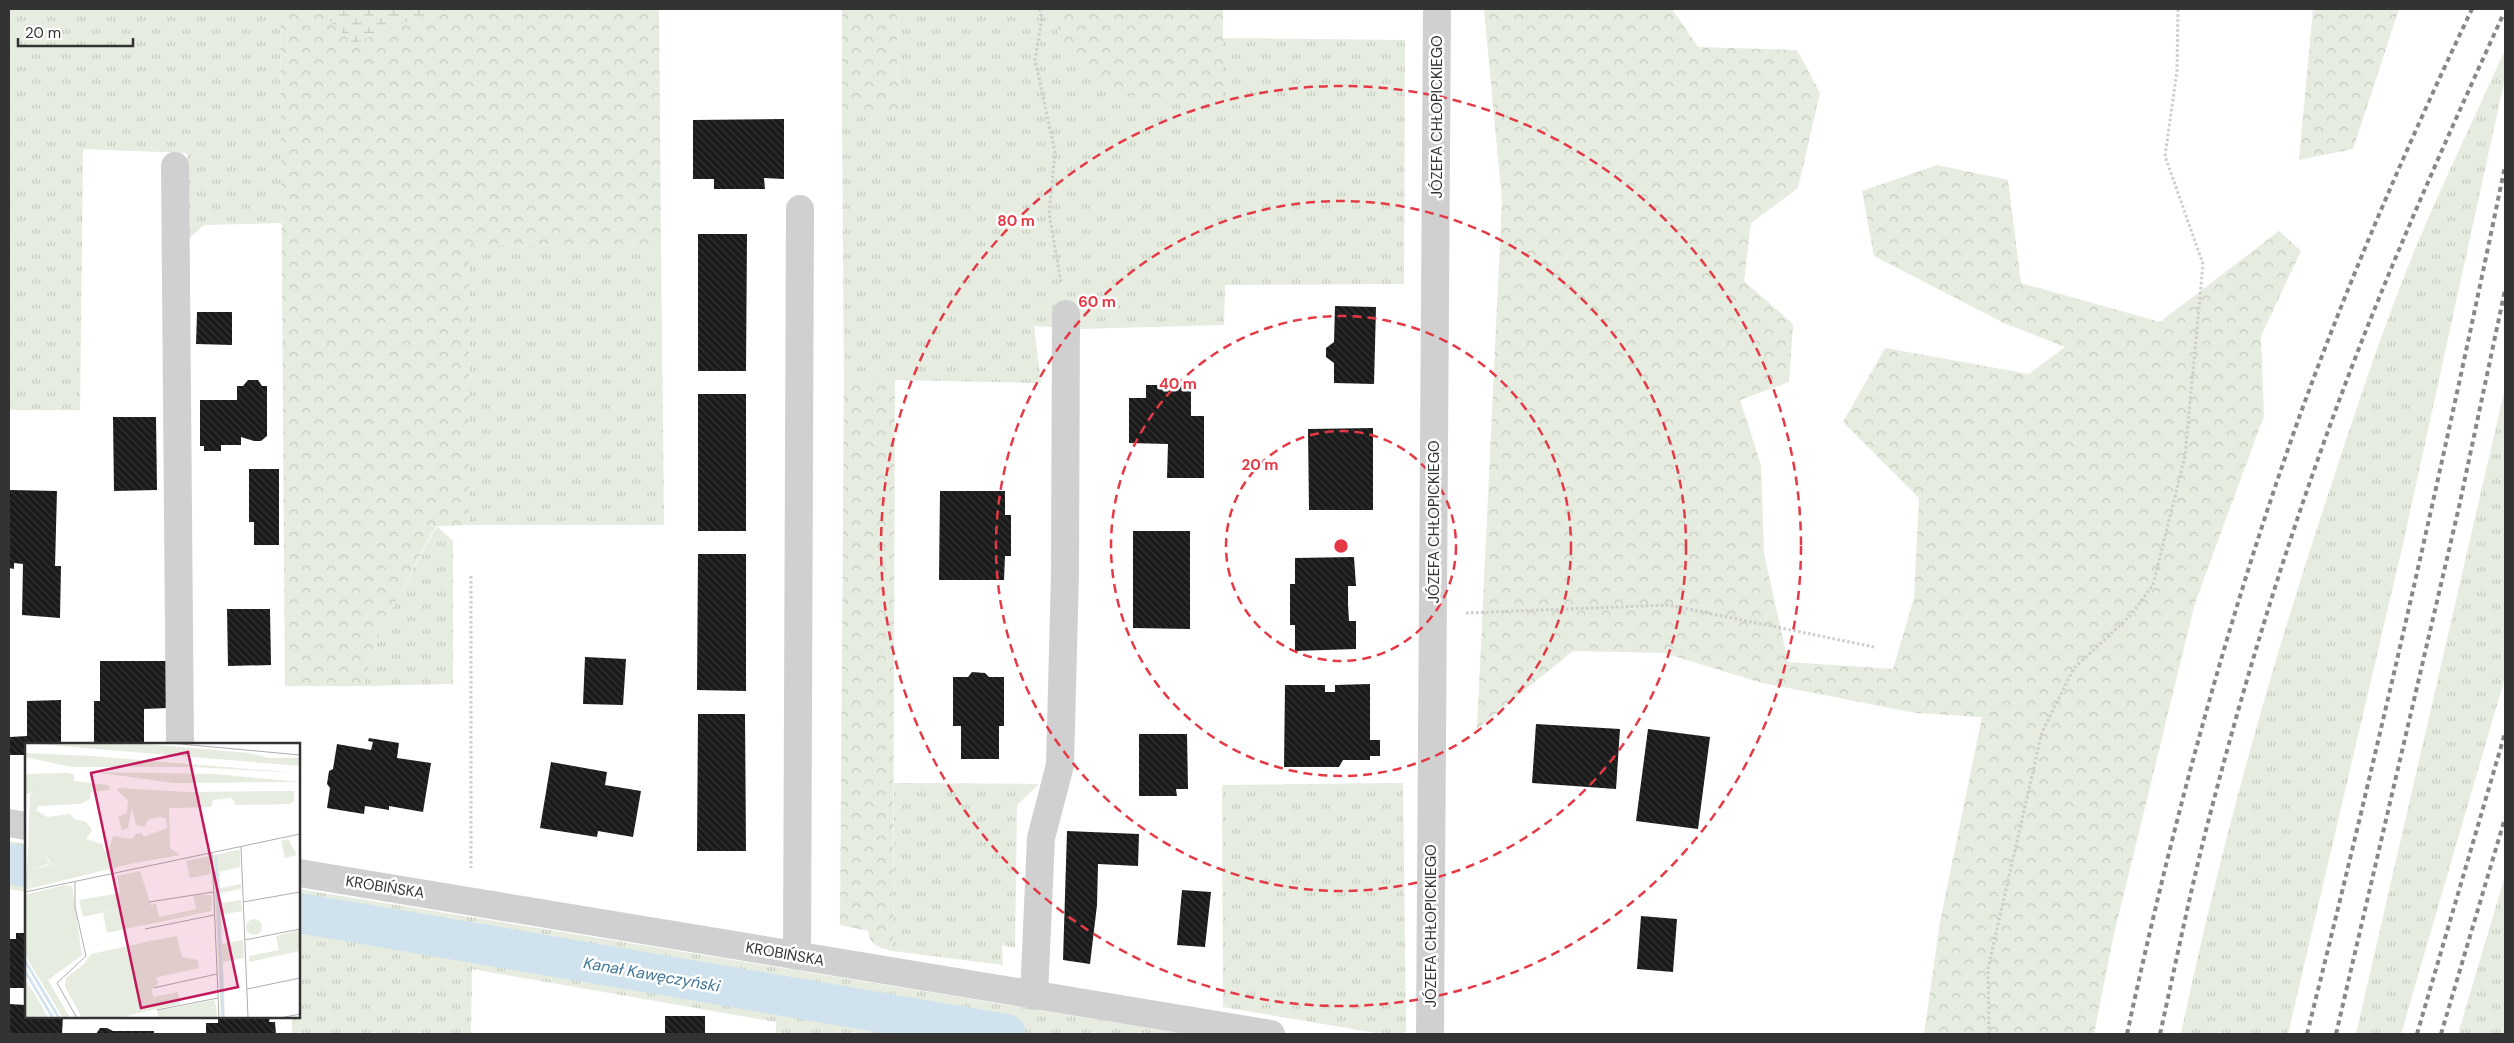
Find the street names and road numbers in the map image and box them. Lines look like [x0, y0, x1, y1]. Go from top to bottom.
street label: JÓZEFA CHŁOPICKIEGO [1427, 35, 1447, 199]
street label: JÓZEFA CHŁOPICKIEGO [1424, 440, 1444, 604]
street label: JÓZEFA CHŁOPICKIEGO [1421, 844, 1441, 1008]
street label: KROBIŃSKA [344, 871, 426, 903]
street label: KROBIŃSKA [744, 937, 826, 971]

